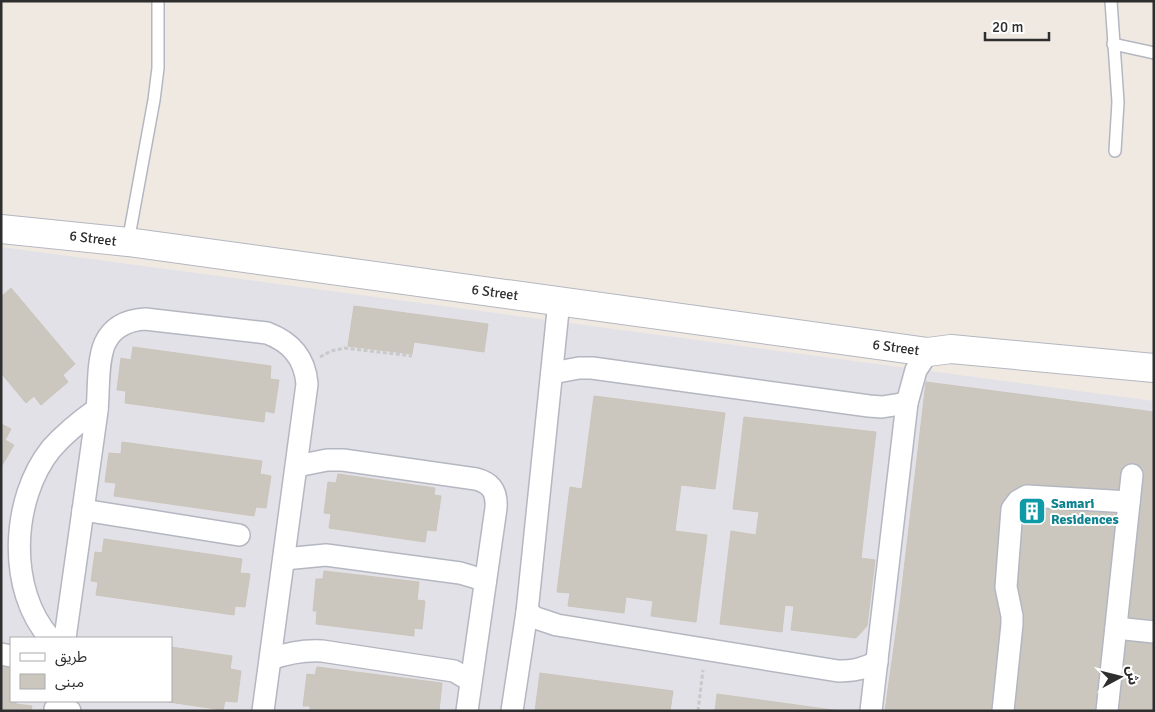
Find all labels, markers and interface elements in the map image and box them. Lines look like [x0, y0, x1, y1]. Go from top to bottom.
scale bar [985, 10, 1049, 42]
text: 20 m [992, 18, 1023, 36]
street label: 6 Street [69, 227, 117, 250]
street label: 6 Street [470, 281, 520, 304]
street label: 6 Street [871, 336, 921, 359]
place label: Samari Residences [1051, 495, 1119, 528]
building icon: Samari Residences [1017, 496, 1047, 526]
legend [10, 637, 172, 702]
text: طريق [55, 648, 87, 667]
north arrow [1095, 652, 1145, 702]
text: ش [1123, 665, 1142, 686]
text: مبنى [55, 673, 84, 691]

